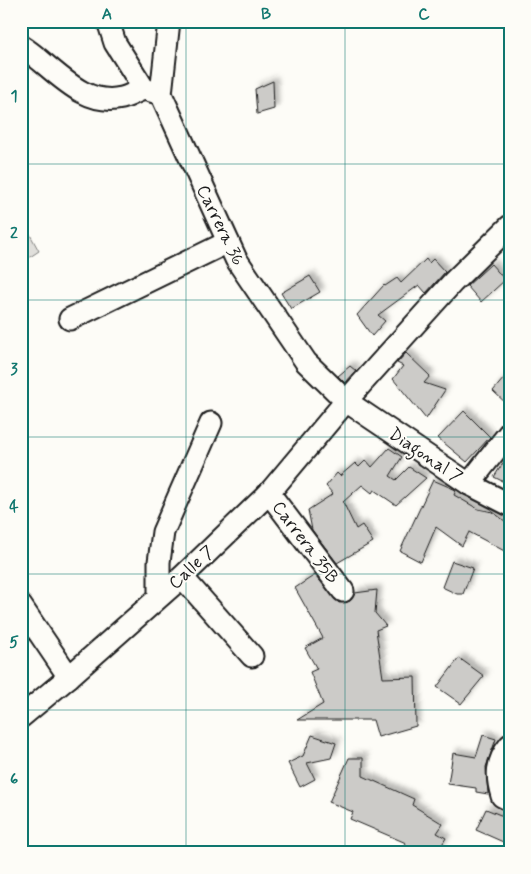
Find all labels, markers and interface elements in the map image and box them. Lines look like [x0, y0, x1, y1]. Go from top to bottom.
text: A [102, 4, 112, 25]
text: B [261, 4, 271, 25]
text: C [418, 4, 430, 25]
text: 1 [10, 86, 18, 107]
street label: Carrera 36 [190, 181, 250, 270]
text: 2 [10, 223, 18, 244]
text: 3 [10, 359, 18, 380]
street label: Diagonal 7 [383, 422, 467, 491]
text: 4 [9, 496, 19, 517]
street label: Carrera 35B [266, 496, 344, 589]
street label: Calle 7 [164, 540, 220, 595]
text: 5 [9, 632, 19, 653]
text: 6 [10, 769, 18, 790]

